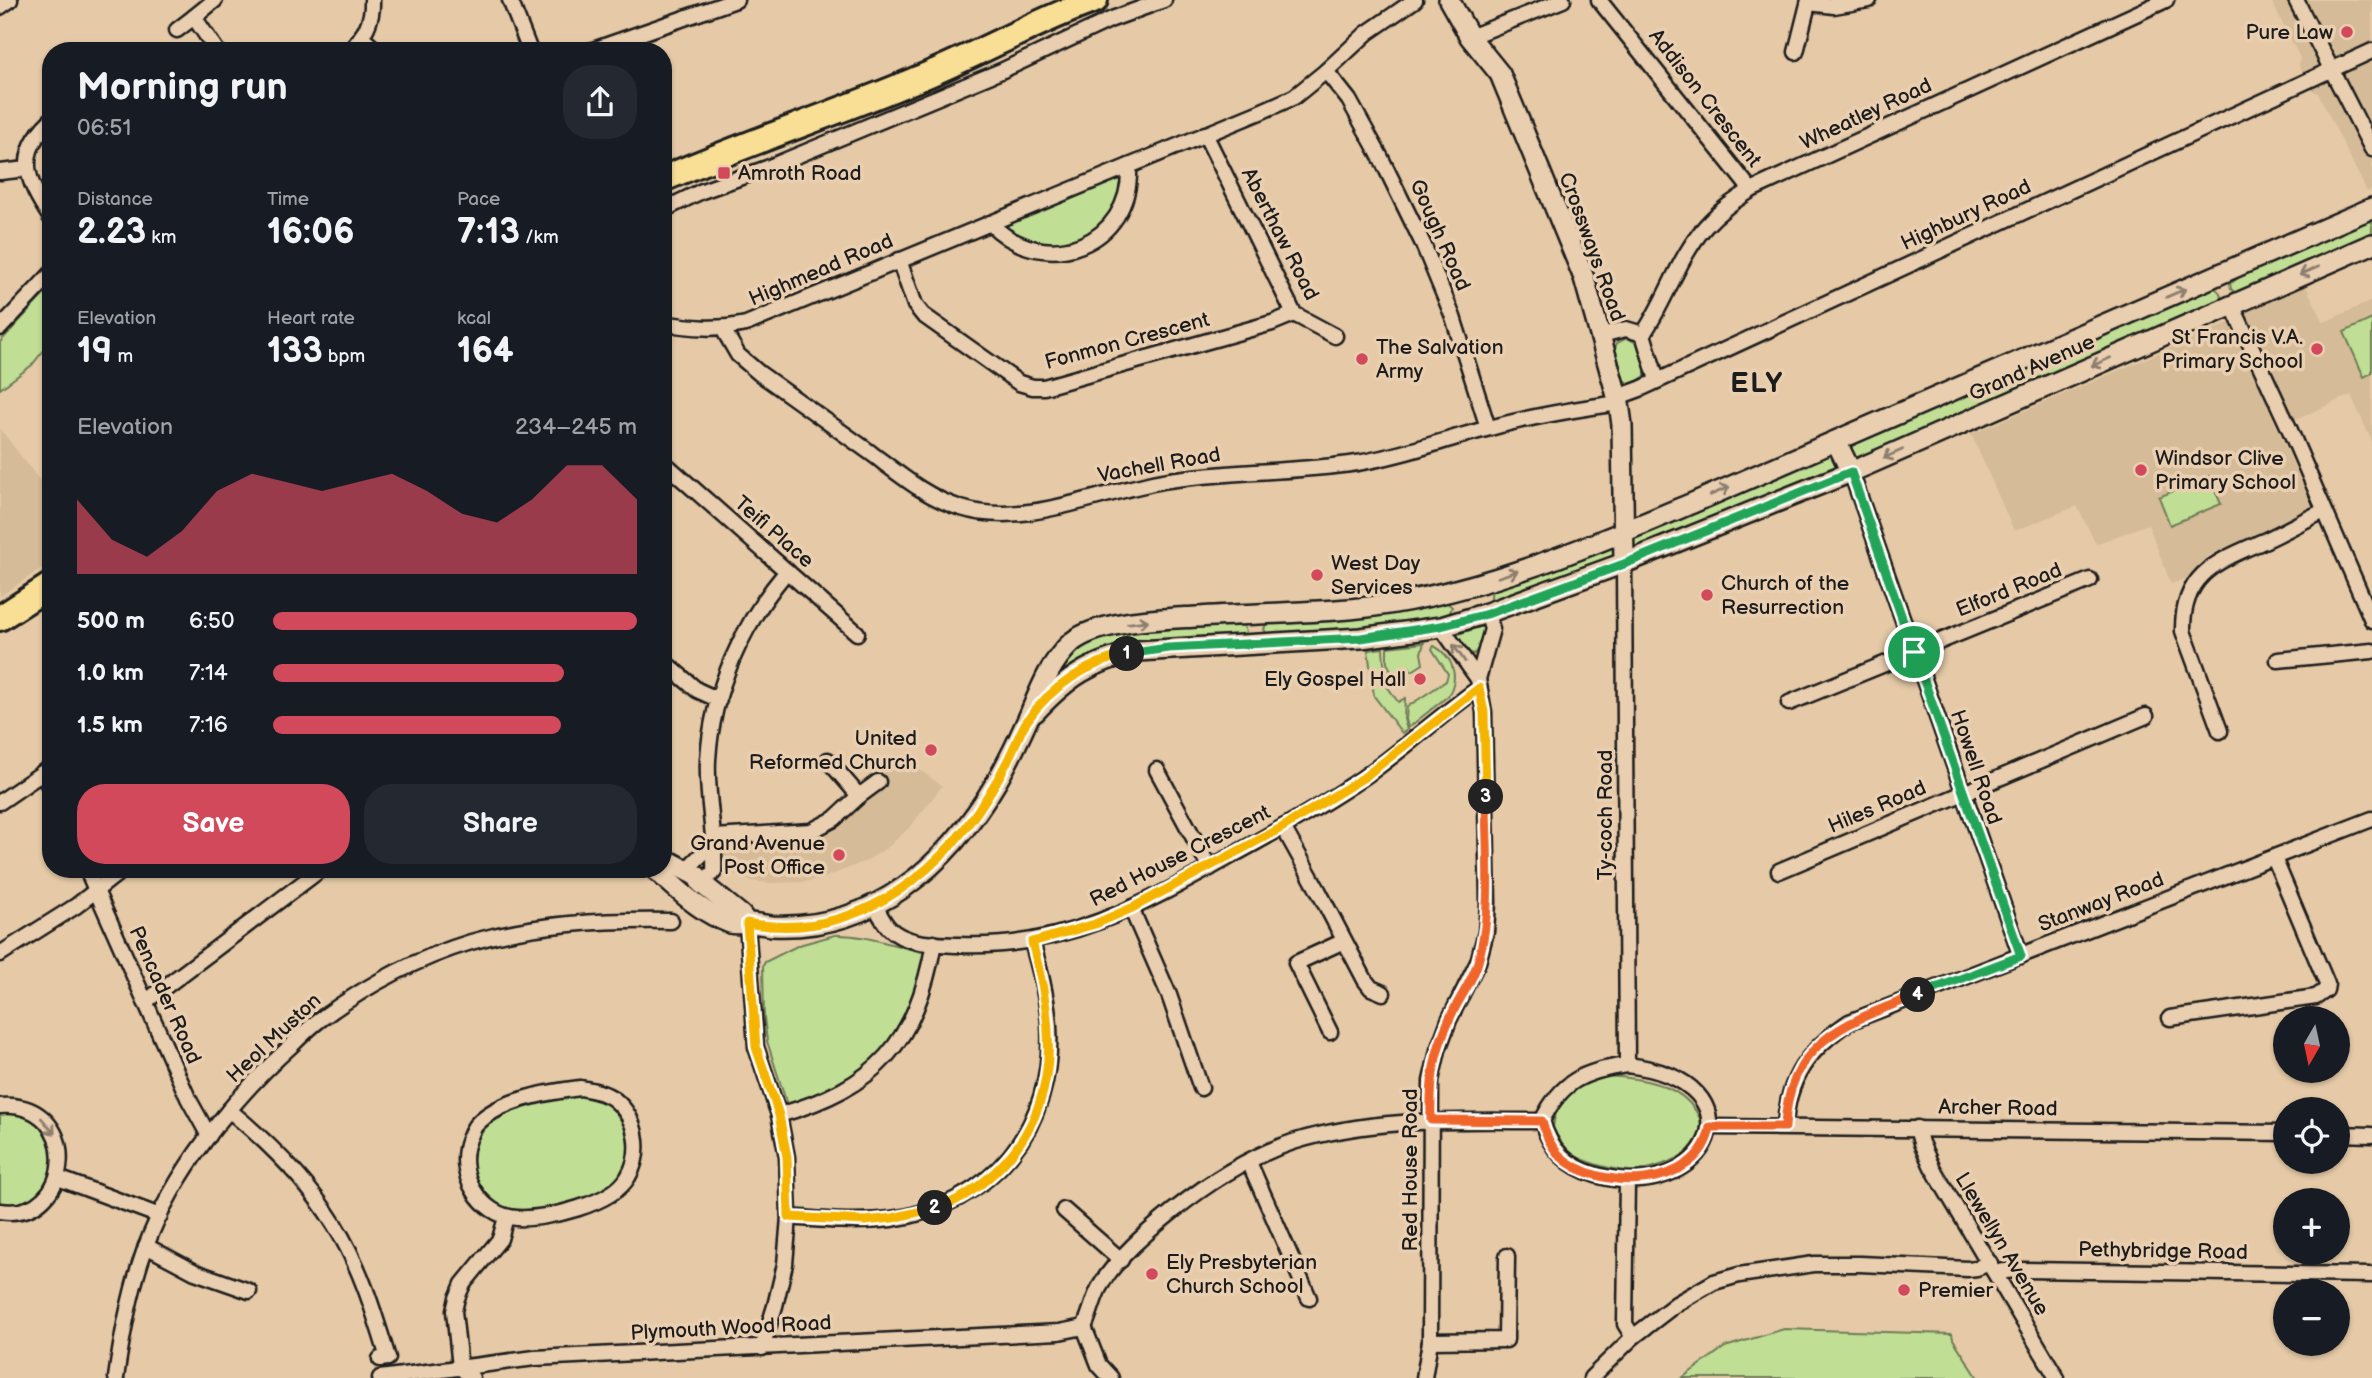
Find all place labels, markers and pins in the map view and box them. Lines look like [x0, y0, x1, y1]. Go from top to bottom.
place label: Pure Law [2245, 20, 2333, 45]
marker: Pure Law [2339, 24, 2355, 40]
place label: Amroth Road [738, 161, 862, 186]
marker: Amroth Road [716, 165, 732, 181]
place label: St Francis V.A. Primary School [2162, 325, 2303, 374]
place label: The Salvation Army [1376, 335, 1504, 384]
marker: St Francis V.A. Primary School [2309, 341, 2325, 357]
marker: The Salvation Army [1354, 351, 1370, 367]
place label: Windsor Clive Primary School [2155, 446, 2296, 495]
marker: Windsor Clive Primary School [2133, 462, 2149, 478]
place label: West Day Services [1331, 551, 1421, 600]
marker: West Day Services [1309, 567, 1325, 583]
place label: Church of the Resurrection [1721, 571, 1849, 620]
marker: Church of the Resurrection [1699, 587, 1715, 603]
pin [1884, 622, 1944, 682]
pin: 1 [1110, 636, 1144, 672]
place label: Ely Gospel Hall [1264, 667, 1406, 692]
marker: Ely Gospel Hall [1412, 671, 1428, 687]
place label: United Reformed Church [749, 726, 917, 775]
marker: United Reformed Church [923, 742, 939, 758]
pin: 3 [1468, 780, 1504, 814]
place label: Grand Avenue Post Office [690, 831, 825, 880]
marker: Grand Avenue Post Office [831, 847, 847, 863]
pin: 4 [1900, 978, 1936, 1012]
pin: 2 [918, 1190, 953, 1226]
place label: Ely Presbyterian Church School [1166, 1250, 1317, 1299]
marker: Ely Presbyterian Church School [1144, 1266, 1160, 1282]
place label: Premier [1918, 1278, 1994, 1303]
marker: Premier [1896, 1282, 1912, 1298]

